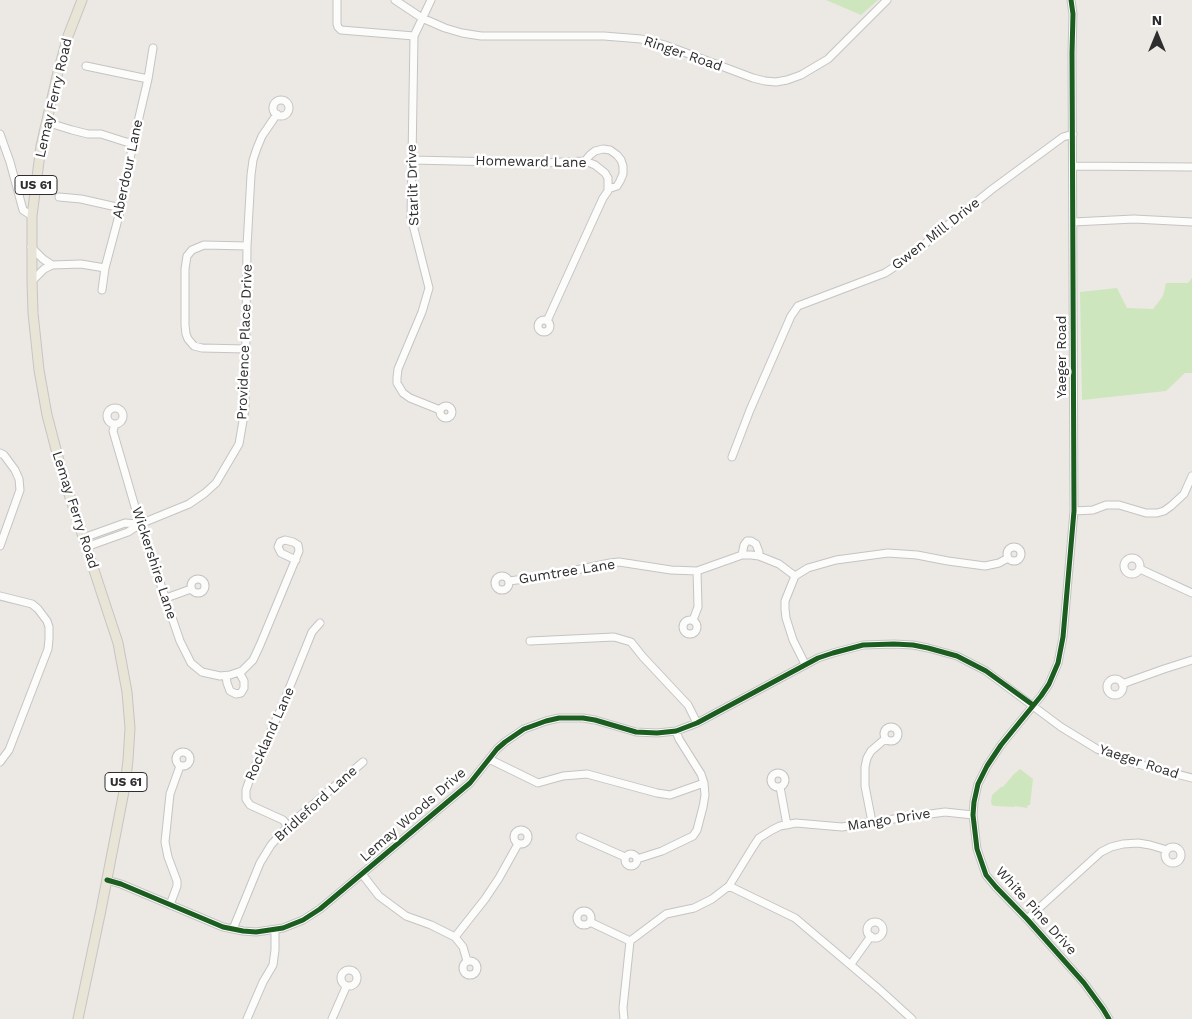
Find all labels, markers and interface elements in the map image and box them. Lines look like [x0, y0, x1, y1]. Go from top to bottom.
north arrow [1132, 10, 1182, 60]
text: N [1152, 12, 1162, 28]
street label: Ringer Road [642, 33, 724, 75]
street label: Lemay Ferry Road [32, 36, 76, 160]
street label: Aberdour Lane [109, 118, 147, 220]
street label: Starlit Drive [403, 144, 423, 226]
street label: Homeward Lane [475, 153, 587, 171]
road number: US 61 [15, 176, 57, 194]
street label: Gwen Mill Drive [889, 194, 983, 274]
street label: Providence Place Drive [234, 264, 256, 420]
street label: Yaeger Road [1054, 316, 1070, 398]
street label: Lemay Ferry Road [48, 449, 102, 571]
street label: Wickershire Lane [128, 505, 180, 621]
street label: Gumtree Lane [518, 556, 616, 588]
street label: Rockland Lane [242, 685, 298, 783]
street label: Yaeger Road [1097, 741, 1181, 783]
street label: Bridleford Lane [271, 762, 361, 846]
street label: Lemay Woods Drive [357, 764, 469, 866]
road number: US 61 [105, 772, 147, 792]
street label: Mango Drive [846, 805, 932, 835]
street label: White Pine Drive [992, 863, 1080, 959]

